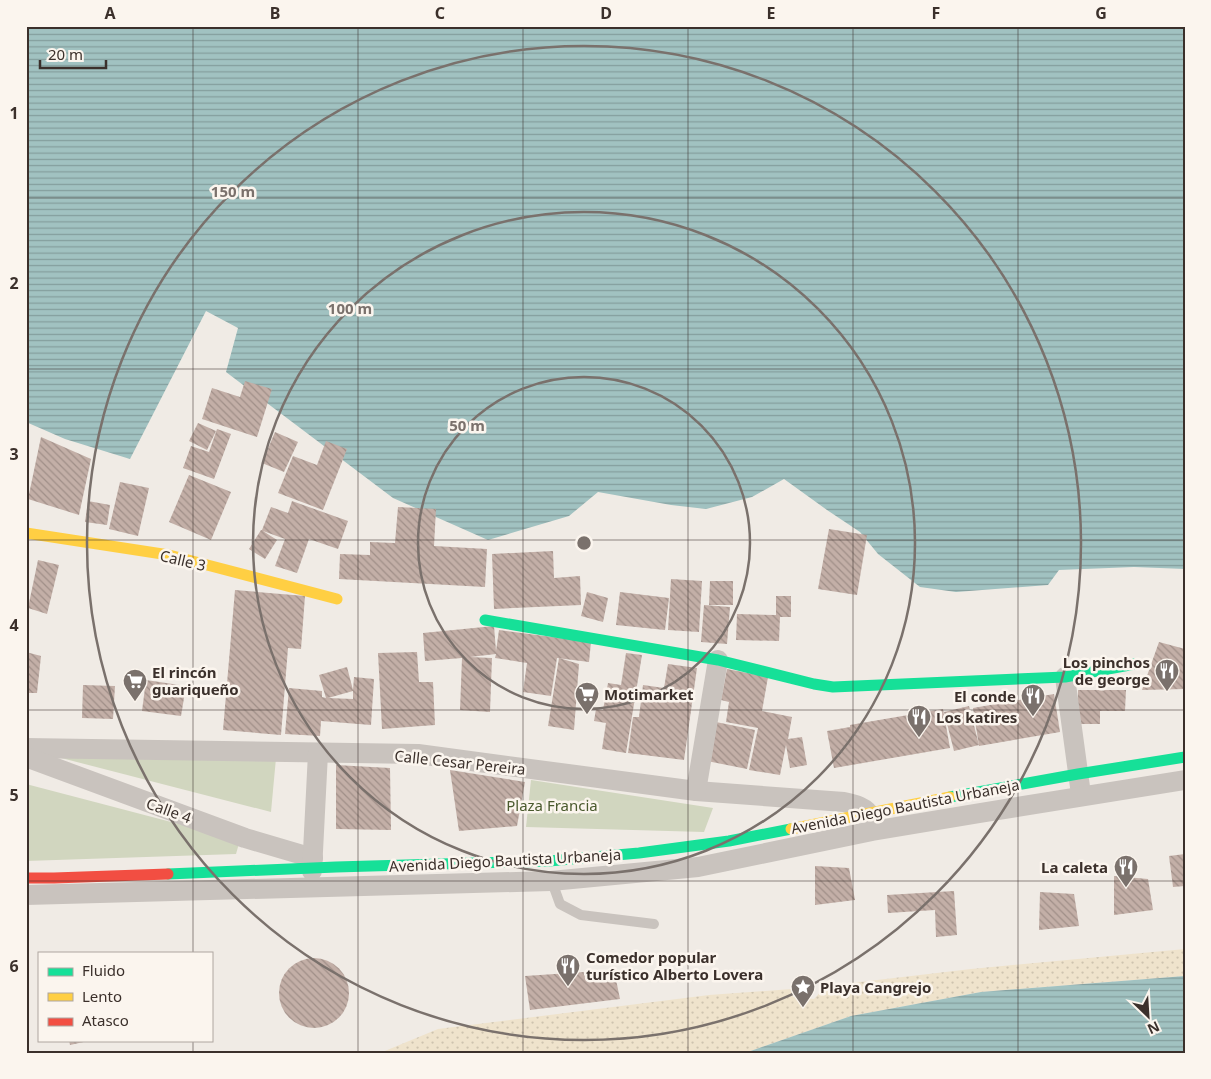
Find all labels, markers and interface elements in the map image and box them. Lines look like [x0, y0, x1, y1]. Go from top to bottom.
text: A [104, 2, 116, 24]
text: B [270, 2, 280, 24]
text: C [435, 2, 445, 24]
text: D [600, 2, 612, 24]
text: E [767, 2, 776, 24]
text: F [932, 2, 940, 24]
text: G [1095, 2, 1107, 24]
scale bar [40, 38, 106, 70]
text: 20 m [48, 44, 83, 64]
text: 1 [9, 102, 19, 124]
text: 150 m [211, 181, 255, 201]
text: 2 [9, 272, 19, 294]
text: 100 m [328, 298, 372, 318]
text: 50 m [449, 415, 485, 435]
text: 3 [9, 443, 19, 465]
centre of rings [575, 534, 593, 552]
street label: Calle 3 [158, 545, 208, 575]
text: 4 [9, 614, 19, 636]
place label: Los pinchos de george [1063, 652, 1150, 689]
restaurant icon: Los pinchos de george [1154, 658, 1180, 692]
place label: El rincón guariqueño [152, 662, 239, 699]
supermarket icon: El rincón guariqueño [122, 668, 148, 702]
supermarket icon: Motimarket [574, 681, 600, 715]
restaurant icon: El conde [1020, 683, 1046, 717]
place label: Motimarket [604, 684, 694, 704]
place label: El conde [954, 686, 1016, 706]
restaurant icon: Los katires [906, 704, 932, 738]
place label: Los katires [936, 707, 1017, 727]
street label: Calle Cesar Pereira [393, 745, 527, 779]
street label: Avenida Diego Bautista Urbaneja [789, 774, 1021, 838]
text: 5 [9, 784, 19, 806]
street label: Calle 4 [144, 793, 195, 828]
park label: Plaza Francia [506, 795, 598, 815]
street label: Avenida Diego Bautista Urbaneja [388, 844, 622, 876]
restaurant icon: La caleta [1113, 854, 1139, 888]
place label: La caleta [1041, 857, 1108, 877]
place label: Comedor popular turístico Alberto Lovera [586, 947, 763, 984]
legend [38, 952, 212, 1042]
restaurant icon: Comedor popular turístico Alberto Lovera [555, 953, 581, 987]
text: 6 [9, 955, 19, 977]
text: Fluido [82, 960, 125, 980]
place icon: Playa Cangrejo [790, 974, 816, 1008]
place label: Playa Cangrejo [820, 977, 931, 997]
text: Lento [82, 986, 122, 1006]
north arrow [1124, 992, 1174, 1042]
text: Atasco [82, 1010, 129, 1030]
text: N [1145, 1017, 1163, 1039]

